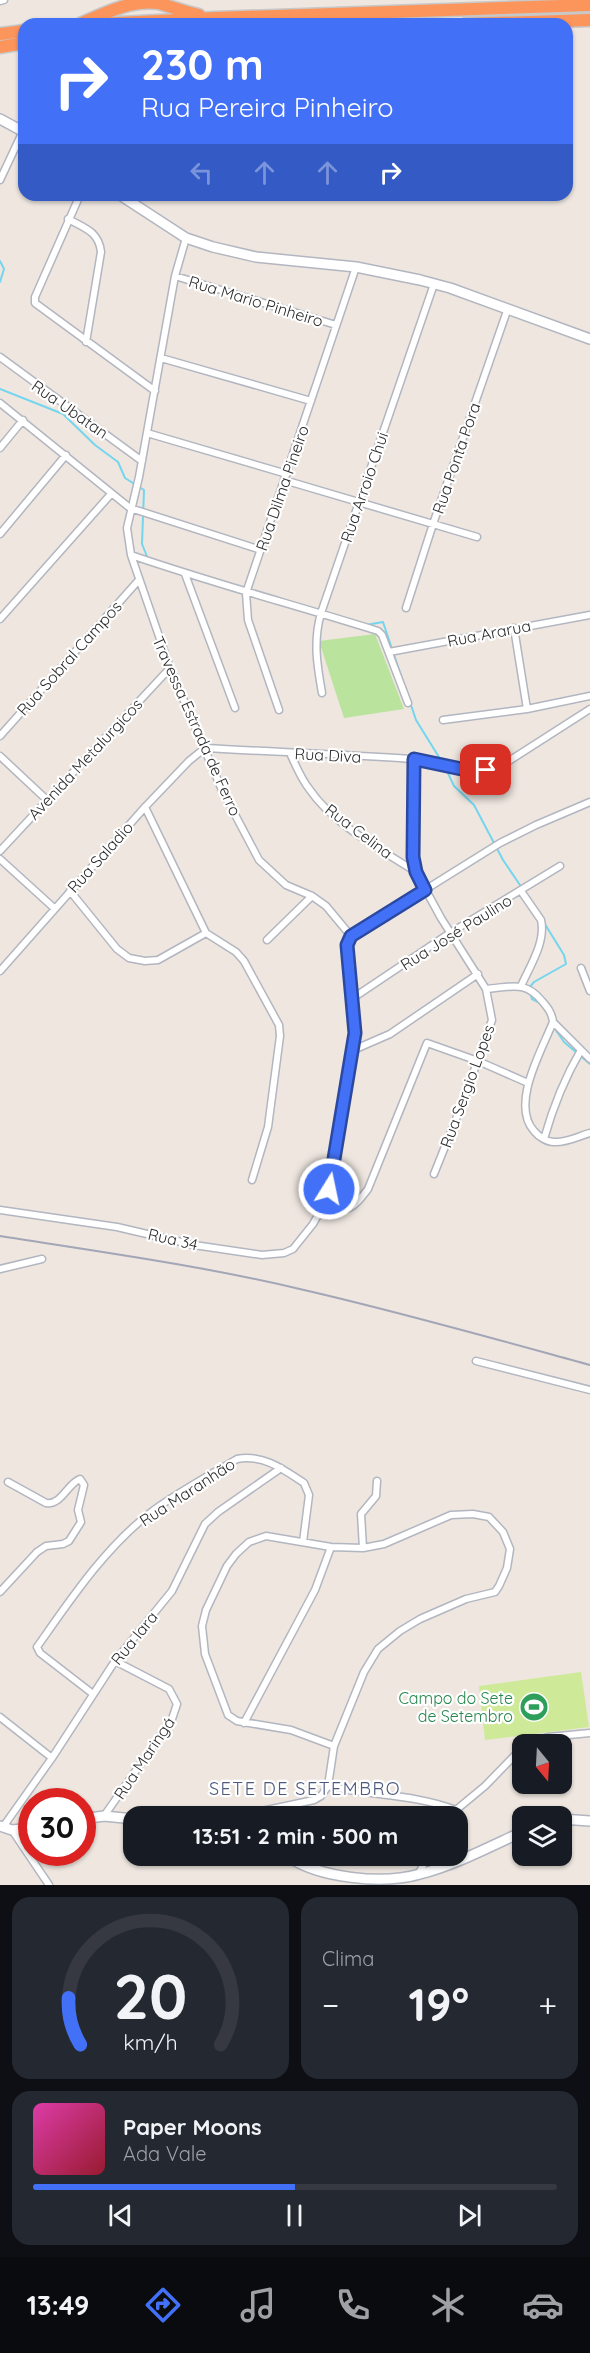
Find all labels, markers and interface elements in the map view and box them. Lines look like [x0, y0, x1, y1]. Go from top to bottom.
text: 230 m [141, 38, 264, 91]
icon: right [42, 42, 120, 120]
text: Rua Pereira Pinheiro [141, 90, 394, 124]
icon: left [185, 156, 218, 189]
icon: ahead [248, 156, 281, 189]
icon: ahead [311, 156, 344, 189]
icon: right [374, 156, 407, 189]
street label: Rua Mario Pinheiro [186, 271, 326, 331]
street label: Rua Ubatan [28, 375, 112, 443]
street label: Rua Ponta Pora [428, 400, 484, 516]
street label: Rua Dilma Pineiro [251, 423, 313, 553]
street label: Rua Arroio Chui [336, 429, 392, 545]
street label: Rua Sobral Campos [12, 597, 126, 719]
street label: Rua Ararua [446, 615, 532, 651]
street label: Travessa Estrada de Ferro [148, 633, 246, 819]
street label: Avenida Metalurgicos [24, 694, 146, 824]
street label: Rua Diva [294, 743, 362, 767]
pin [460, 744, 511, 795]
icon: arrive [469, 753, 502, 786]
street label: Rua Celina [321, 799, 397, 863]
street label: Rua Saladio [63, 817, 137, 897]
street label: Rua José Paulino [397, 890, 515, 974]
street label: Rua Sergio Lopes [435, 1022, 499, 1150]
position arrow [297, 1157, 361, 1221]
street label: Rua 34 [146, 1224, 200, 1254]
street label: Rua Maranhão [135, 1454, 239, 1530]
street label: Rua Iara [106, 1607, 162, 1669]
place label: Campo do Sete de Setembro [398, 1688, 513, 1726]
sports icon: Campo do Sete de Setembro [518, 1691, 550, 1723]
street label: Rua Maringá [109, 1713, 179, 1803]
north arrow [512, 1734, 572, 1794]
map controls [512, 1734, 572, 1866]
district label: SETE DE SETEMBRO [209, 1777, 401, 1800]
speed limit sign: 30 [18, 1788, 96, 1866]
button: layers [512, 1806, 572, 1866]
text: 13:51 · 2 min · 500 m [193, 1822, 398, 1850]
text: Clima [322, 1946, 374, 1971]
text: 20 [114, 1957, 187, 2035]
text: 19° [408, 1976, 469, 2032]
text: − [322, 1984, 339, 2025]
text: + [538, 1984, 557, 2025]
text: km/h [123, 2029, 178, 2055]
text: Paper Moons [123, 2113, 262, 2141]
text: Ada Vale [123, 2141, 207, 2166]
icon: previous [104, 2199, 137, 2232]
icon: pause [278, 2199, 311, 2232]
icon: next [453, 2199, 486, 2232]
icon: directions [142, 2284, 184, 2326]
icon: music [237, 2284, 279, 2326]
icon: phone [332, 2284, 374, 2326]
icon: climate [427, 2284, 469, 2326]
icon: car [522, 2284, 564, 2326]
text: 13:49 [26, 2288, 89, 2322]

